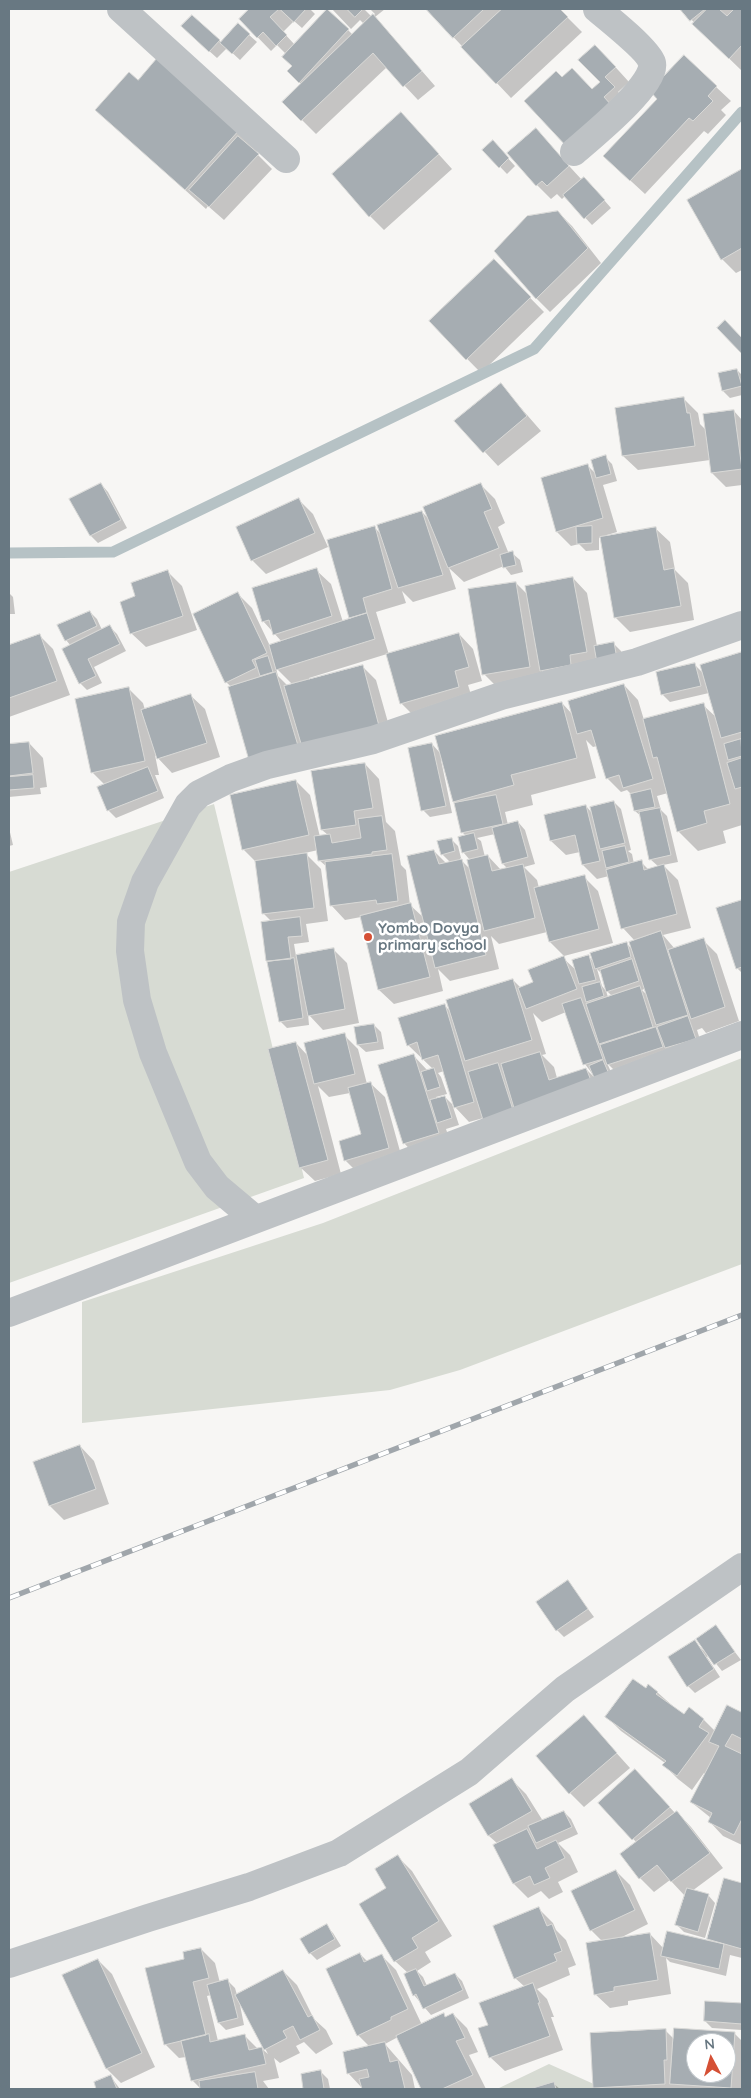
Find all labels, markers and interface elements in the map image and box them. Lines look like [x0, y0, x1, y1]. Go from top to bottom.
place label: Yombo Dovya primary school [378, 919, 487, 954]
marker: Yombo Dovya primary school [362, 931, 374, 943]
north arrow [686, 2033, 736, 2083]
text: N [703, 2035, 716, 2054]

